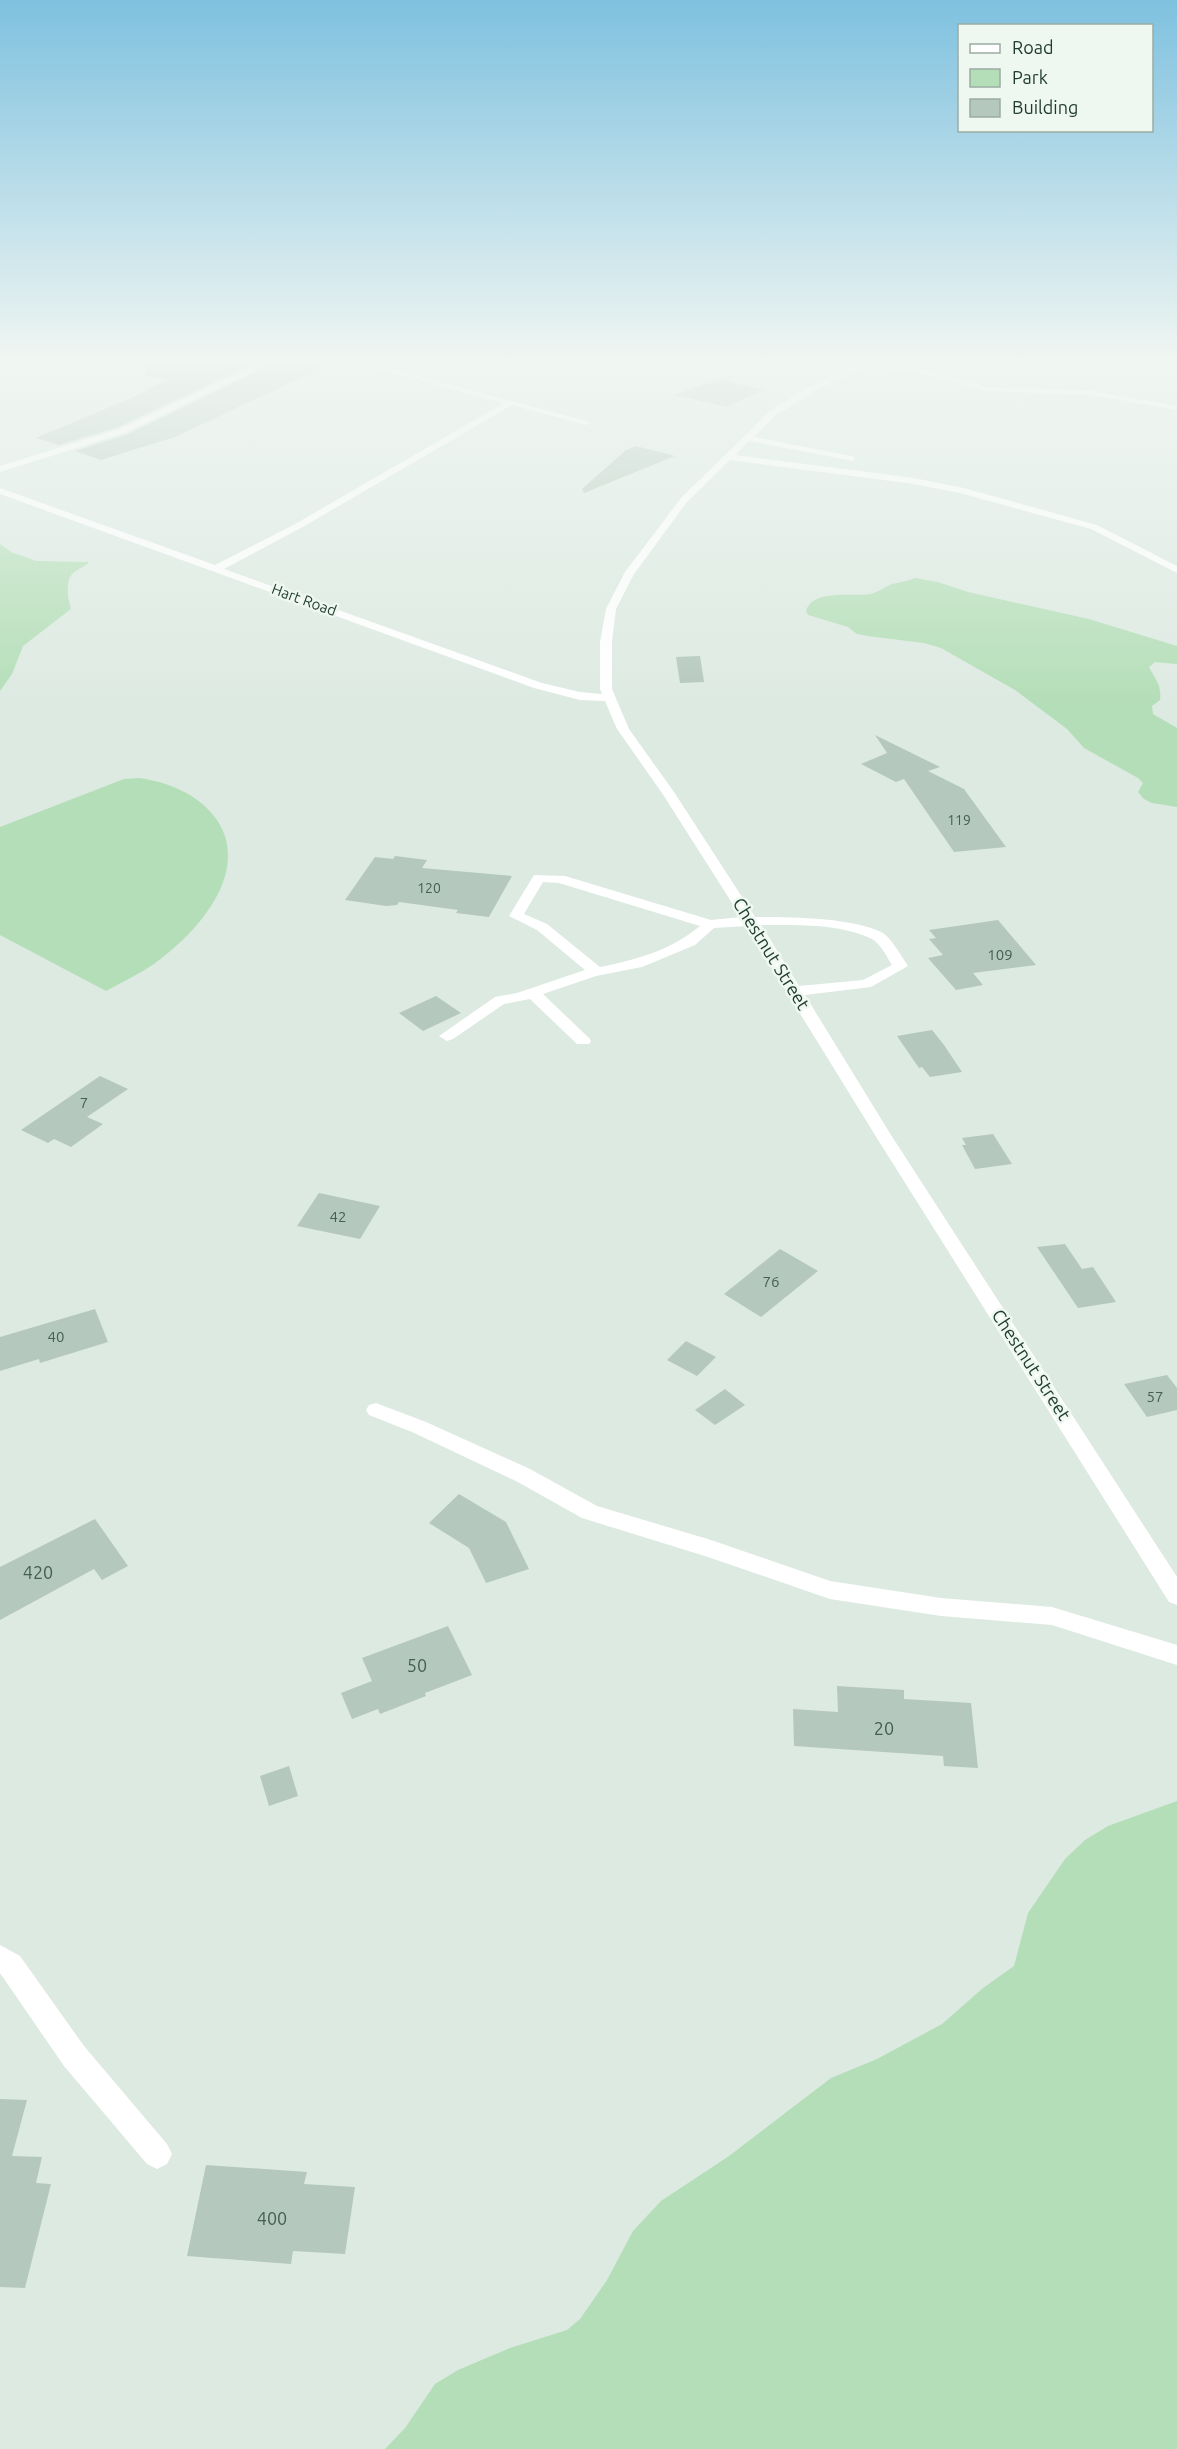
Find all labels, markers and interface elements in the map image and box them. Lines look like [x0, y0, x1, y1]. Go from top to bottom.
legend [958, 24, 1153, 132]
text: Road [1012, 37, 1054, 57]
text: Park [1012, 67, 1048, 87]
text: Building [1012, 97, 1078, 117]
street label: Hart Road [269, 580, 339, 619]
house number: 119 [947, 812, 971, 828]
house number: 120 [417, 880, 441, 896]
street label: Chestnut Street [729, 894, 814, 1013]
house number: 109 [987, 946, 1013, 963]
house number: 7 [80, 1094, 88, 1111]
house number: 42 [330, 1208, 346, 1225]
house number: 76 [763, 1273, 779, 1290]
street label: Chestnut Street [989, 1305, 1075, 1424]
house number: 40 [48, 1328, 64, 1345]
house number: 57 [1147, 1388, 1163, 1405]
house number: 420 [23, 1562, 53, 1582]
house number: 50 [407, 1655, 427, 1675]
house number: 20 [874, 1718, 894, 1738]
house number: 400 [257, 2208, 287, 2228]

